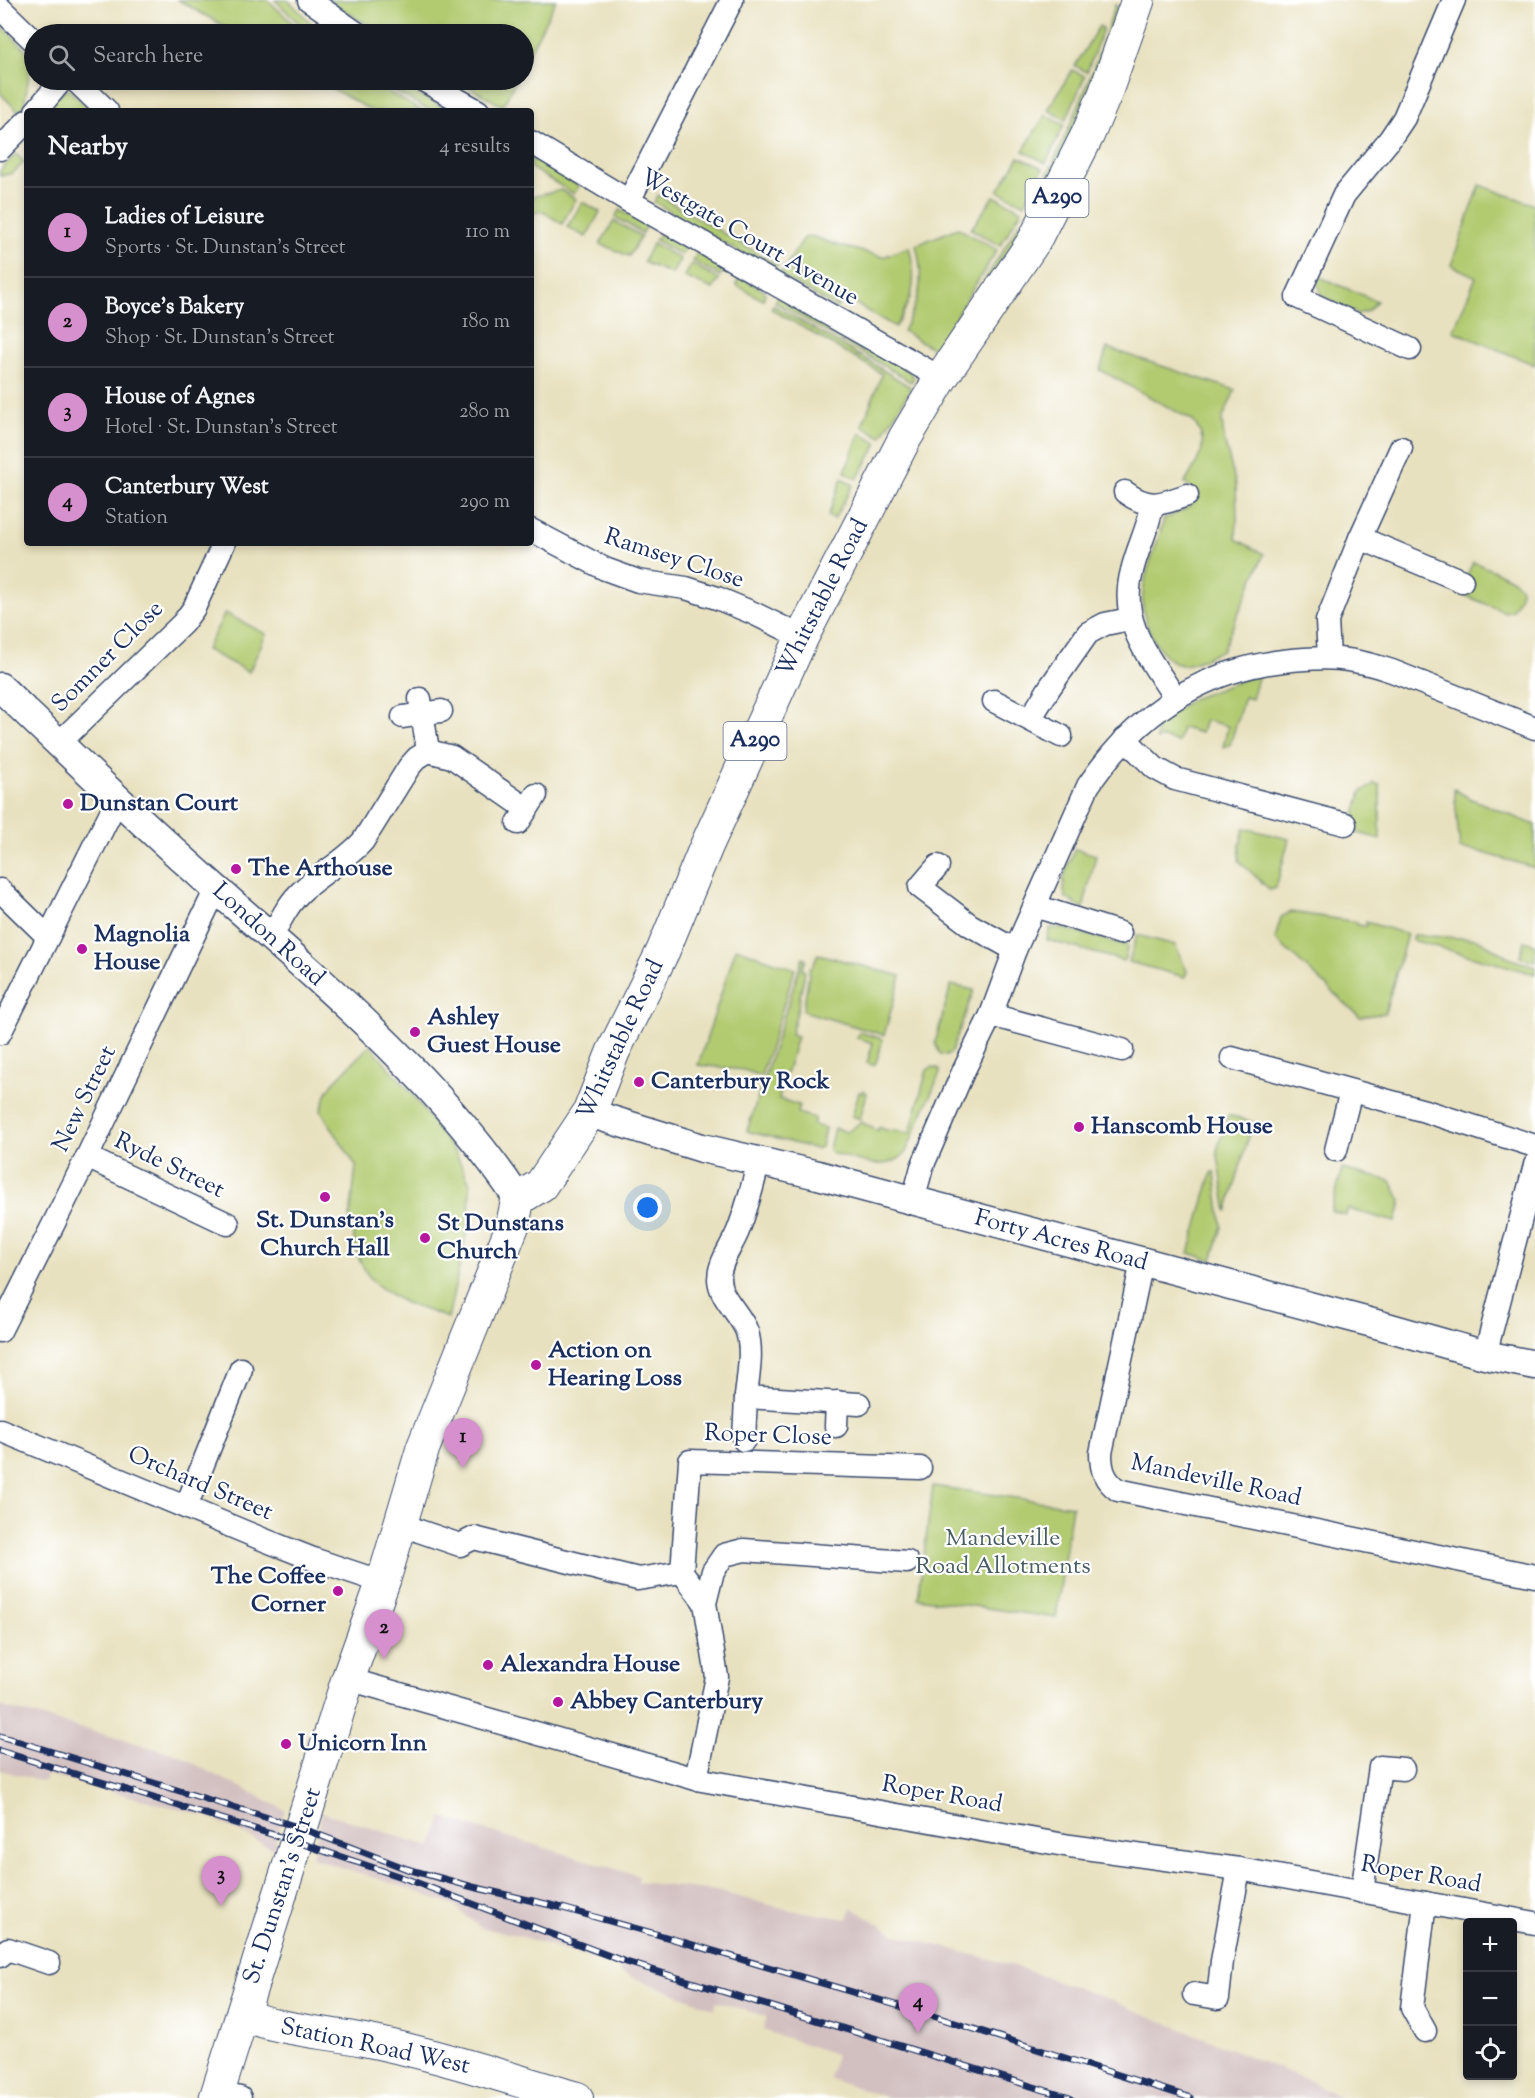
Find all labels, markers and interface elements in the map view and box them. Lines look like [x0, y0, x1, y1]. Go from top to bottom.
search box [24, 24, 534, 90]
icon: search [45, 41, 78, 74]
text: Search here [93, 41, 203, 73]
text: Nearby [48, 129, 128, 166]
text: 4 results [439, 133, 510, 162]
street label: Westgate Court Avenue [633, 161, 865, 315]
road number: A290 [1026, 179, 1088, 217]
text: Ladies of Leisure [105, 202, 264, 234]
text: 1 [64, 218, 71, 247]
text: 110 m [465, 218, 510, 247]
text: Sports · St. Dunstan's Street [105, 234, 346, 263]
text: Boyce's Bakery [105, 292, 244, 324]
text: 2 [63, 308, 72, 337]
text: 180 m [462, 308, 510, 337]
text: Shop · St. Dunstan's Street [105, 324, 335, 353]
text: House of Agnes [105, 382, 255, 414]
text: 3 [63, 398, 72, 427]
text: 280 m [459, 398, 510, 427]
text: Hotel · St. Dunstan's Street [105, 414, 338, 443]
text: Canterbury West [105, 472, 268, 504]
text: 4 [62, 488, 73, 517]
text: 290 m [460, 488, 510, 517]
text: Station [105, 504, 168, 533]
street label: Whitstable Road [768, 512, 878, 683]
street label: Ramsey Close [600, 520, 748, 598]
street label: Somner Close [44, 593, 172, 721]
road number: A290 [724, 722, 786, 760]
place label: Dunstan Court [80, 787, 239, 821]
marker: Dunstan Court [61, 797, 75, 811]
place label: The Arthouse [248, 852, 393, 886]
marker: The Arthouse [229, 862, 243, 876]
street label: London Road [204, 875, 332, 995]
place label: Magnolia House [94, 918, 191, 980]
marker: Magnolia House [75, 942, 89, 956]
street label: Whitstable Road [569, 954, 673, 1126]
place label: Ashley Guest House [427, 1001, 561, 1063]
marker: Ashley Guest House [408, 1025, 422, 1039]
street label: New Street [45, 1040, 125, 1158]
place label: Canterbury Rock [651, 1065, 831, 1099]
marker: Canterbury Rock [632, 1075, 646, 1089]
place label: Hanscomb House [1091, 1110, 1273, 1144]
marker: Hanscomb House [1072, 1120, 1086, 1134]
street label: Ryde Street [108, 1125, 230, 1207]
marker: St. Dunstan's Church Hall [318, 1190, 332, 1204]
your location [633, 1193, 662, 1222]
street label: Forty Acres Road [971, 1202, 1152, 1281]
place label: St. Dunstan's Church Hall [256, 1204, 394, 1266]
place label: St Dunstans Church [437, 1207, 564, 1269]
marker: St Dunstans Church [418, 1231, 432, 1245]
place label: Action on Hearing Loss [548, 1334, 682, 1396]
marker: Action on Hearing Loss [529, 1358, 543, 1372]
street label: Roper Close [704, 1417, 832, 1455]
pin: 1 [444, 1418, 482, 1468]
street label: Orchard Street [122, 1438, 278, 1530]
street label: Mandeville Road [1127, 1446, 1305, 1516]
park label: Mandeville Road Allotments [915, 1522, 1091, 1584]
place label: The Coffee Corner [211, 1560, 327, 1622]
marker: The Coffee Corner [331, 1584, 345, 1598]
pin: 2 [364, 1610, 404, 1659]
place label: Alexandra House [500, 1648, 680, 1682]
marker: Alexandra House [481, 1658, 495, 1672]
place label: Abbey Canterbury [570, 1685, 763, 1719]
marker: Abbey Canterbury [551, 1695, 565, 1709]
place label: Unicorn Inn [298, 1727, 428, 1761]
marker: Unicorn Inn [279, 1737, 293, 1751]
street label: Roper Road [879, 1768, 1005, 1822]
street label: St. Dunstan's Street [235, 1783, 331, 1989]
street label: Roper Road [1358, 1848, 1484, 1902]
pin: 3 [202, 1856, 240, 1906]
map controls [1463, 1918, 1517, 2080]
button: + [1463, 1918, 1517, 1972]
button: − [1463, 1972, 1517, 2026]
pin: 4 [898, 1984, 938, 2033]
street label: Station Road West [277, 2010, 473, 2084]
button: locate [1463, 2026, 1517, 2080]

